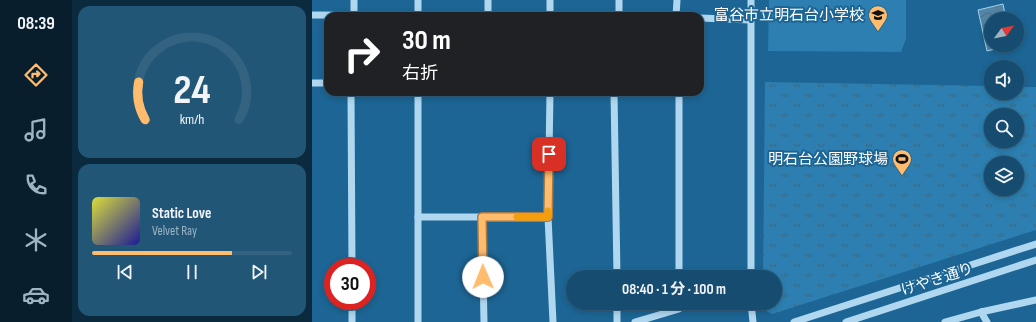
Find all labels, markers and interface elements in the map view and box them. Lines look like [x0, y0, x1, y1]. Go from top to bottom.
school or university icon: 富谷市立明石台小学校 [867, 4, 889, 32]
place label: 富谷市立明石台小学校 [714, 6, 864, 25]
north arrow [984, 12, 1024, 52]
map controls [984, 12, 1024, 196]
text: 08:39 [17, 13, 55, 34]
text: 30 m [402, 24, 451, 57]
icon: right [336, 28, 388, 80]
button: sound [984, 60, 1024, 100]
icon: directions [22, 61, 50, 89]
text: 右折 [402, 63, 438, 84]
text: 24 [173, 66, 211, 115]
button: search [984, 108, 1024, 148]
text: km/h [180, 111, 204, 128]
icon: music [22, 116, 50, 144]
pin [532, 137, 566, 171]
icon: arrive [538, 143, 560, 165]
sports icon: 明石台公園野球場 [891, 148, 913, 176]
place label: 明石台公園野球場 [768, 150, 888, 169]
button: layers [984, 156, 1024, 196]
icon: phone [22, 171, 50, 199]
text: Static Love [152, 204, 211, 223]
text: Velvet Ray [152, 223, 197, 239]
icon: climate [22, 226, 50, 254]
position arrow [462, 256, 504, 298]
speed limit sign: 30 [324, 258, 376, 310]
street label: けやき通り [899, 259, 976, 300]
icon: previous [114, 261, 136, 283]
icon: pause [181, 261, 203, 283]
icon: next [248, 261, 270, 283]
text: 08:40 · 1 分 · 100 m [622, 280, 726, 299]
icon: car [22, 281, 50, 309]

